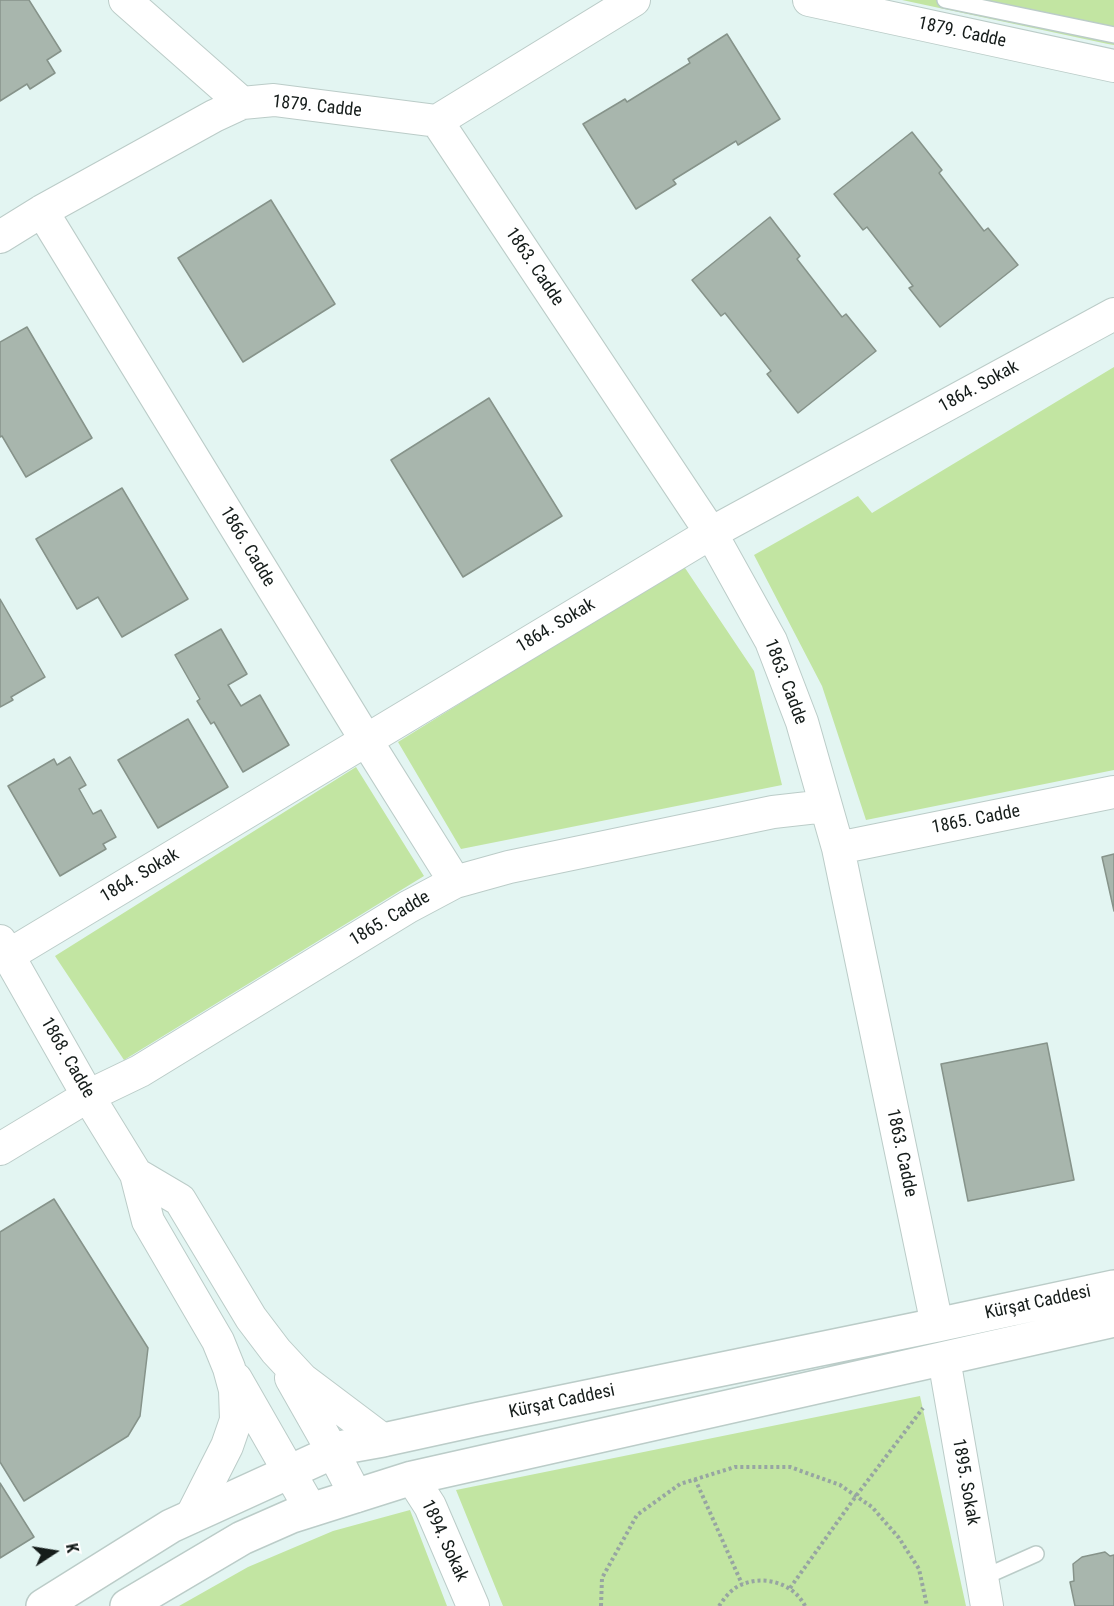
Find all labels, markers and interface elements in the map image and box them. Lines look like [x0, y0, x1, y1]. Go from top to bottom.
street label: 1879. Cadde [916, 13, 1008, 53]
street label: 1879. Cadde [271, 92, 363, 122]
street label: 1863. Cadde [500, 224, 568, 310]
street label: 1864. Sokak [935, 356, 1023, 418]
street label: 1866. Cadde [215, 503, 279, 591]
street label: 1864. Sokak [513, 594, 599, 658]
street label: 1863. Cadde [759, 636, 811, 728]
street label: 1865. Cadde [930, 801, 1022, 839]
street label: 1864. Sokak [97, 844, 183, 908]
street label: 1865. Cadde [346, 887, 434, 951]
street label: 1868. Cadde [35, 1014, 99, 1102]
street label: 1863. Cadde [881, 1107, 921, 1199]
street label: Kürşat Caddesi [983, 1281, 1093, 1325]
street label: Kürşat Caddesi [507, 1380, 617, 1424]
street label: 1895. Sokak [947, 1437, 983, 1527]
street label: 1894. Sokak [416, 1497, 472, 1585]
north arrow [24, 1522, 84, 1582]
text: K [62, 1542, 82, 1554]

